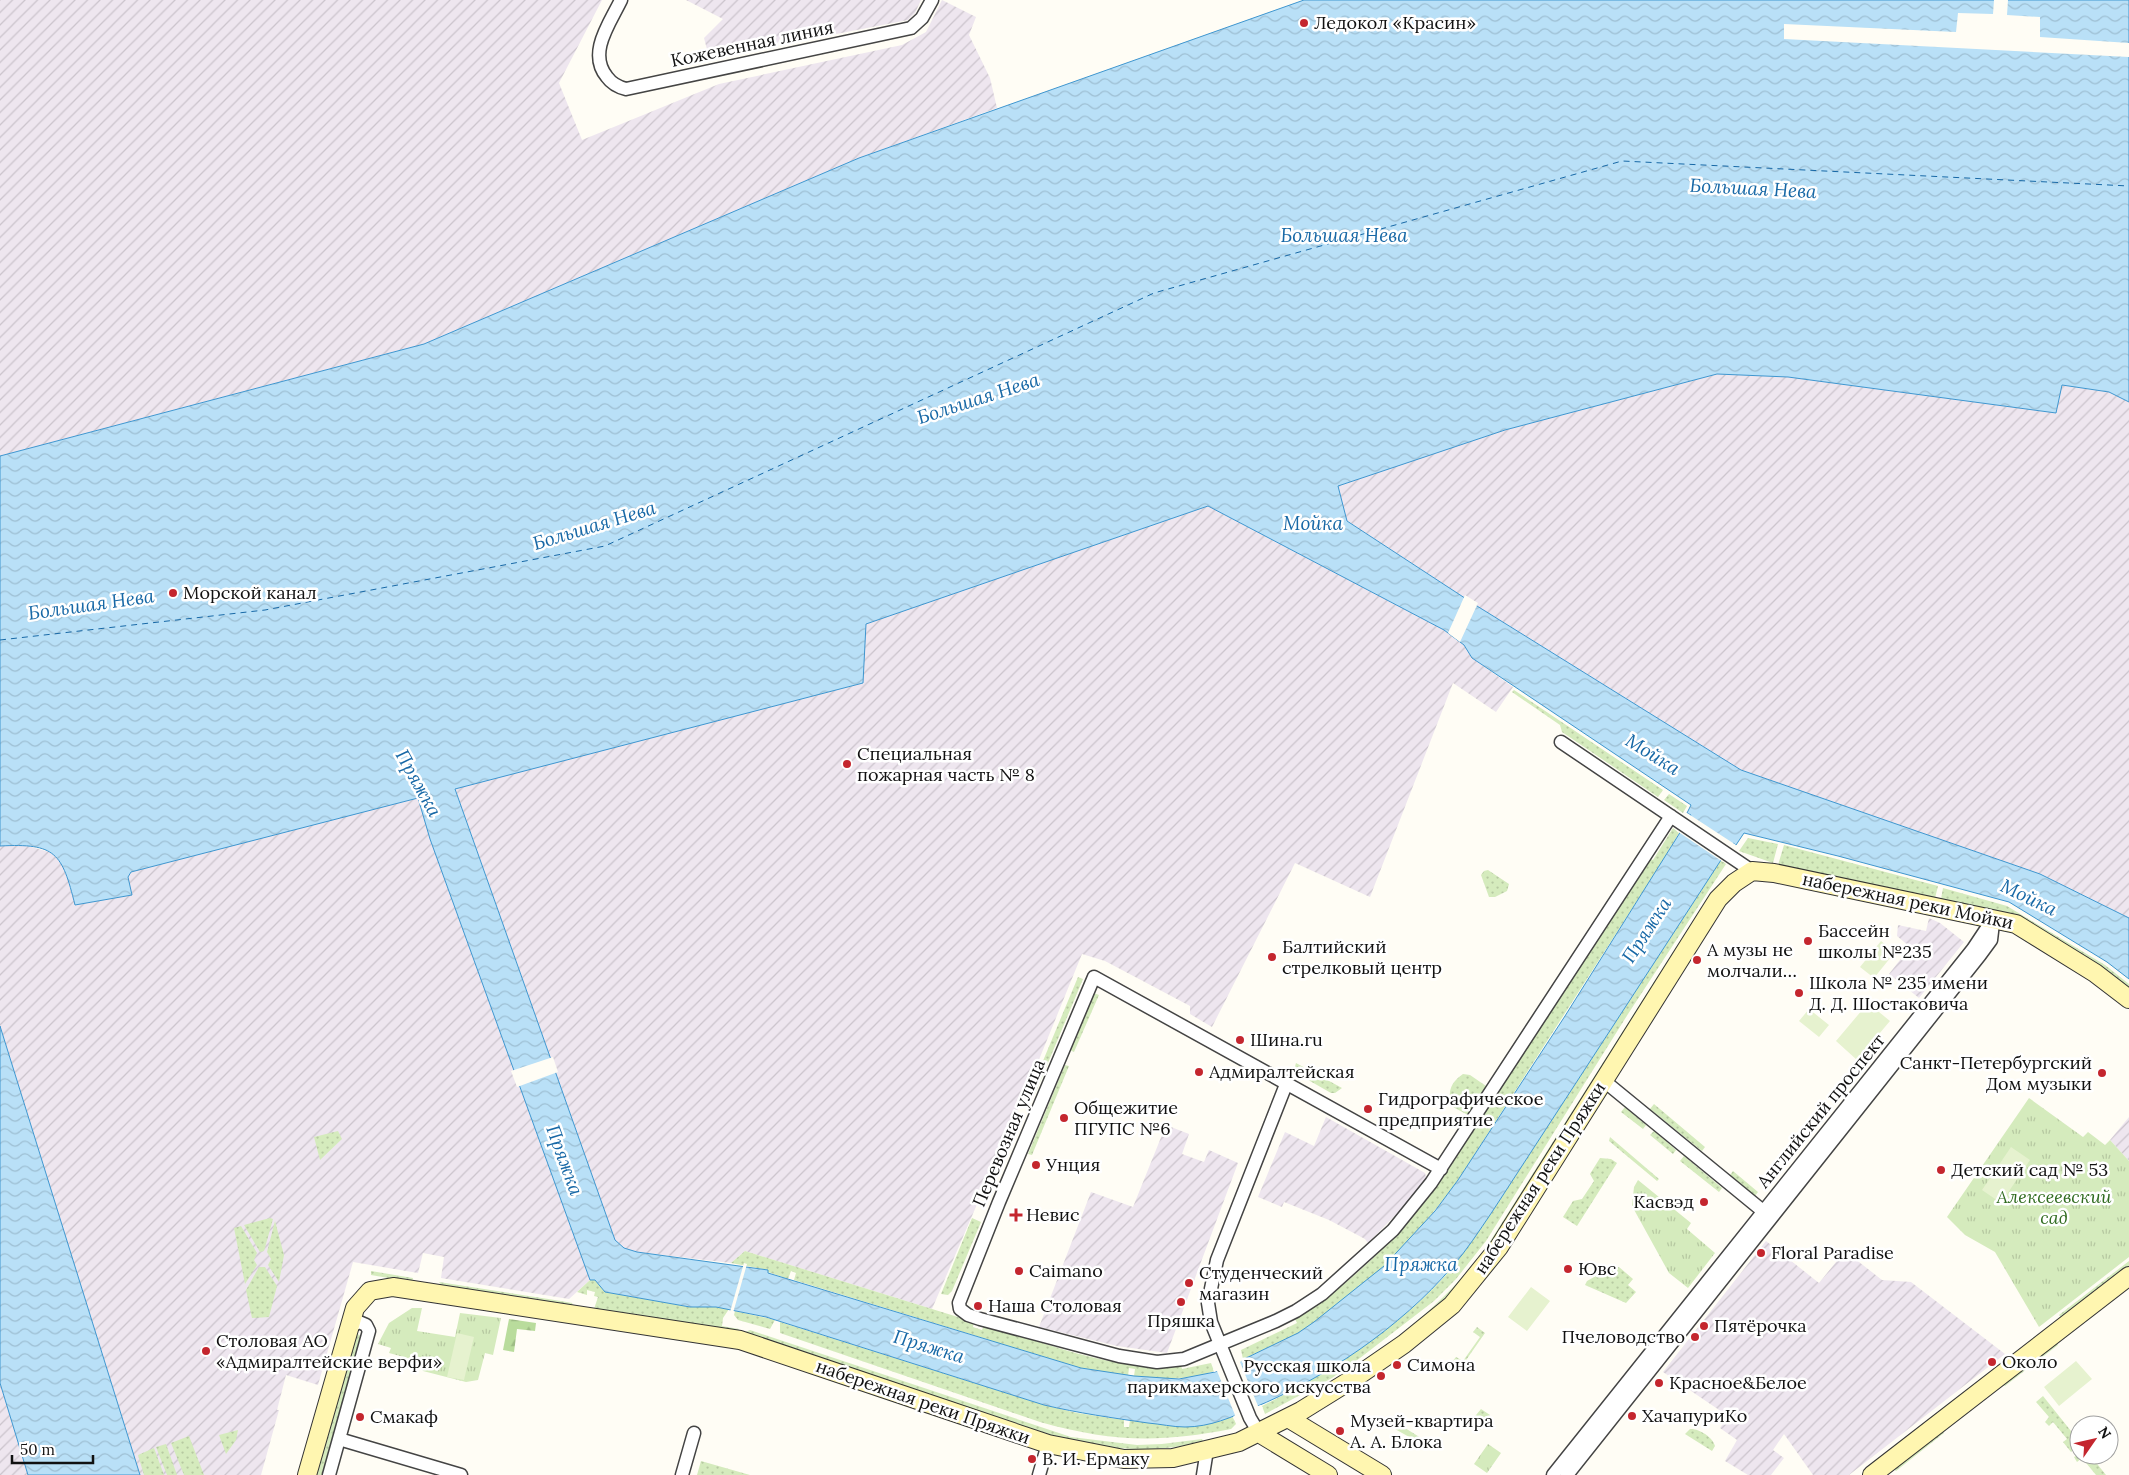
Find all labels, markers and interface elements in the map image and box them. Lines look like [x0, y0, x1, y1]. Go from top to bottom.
place label: Ледокол «Красин» [1314, 11, 1476, 34]
street label: Кожевенная линия [668, 15, 835, 72]
marker: Ледокол «Красин» [1298, 17, 1310, 29]
water label: Большая Нева [1689, 173, 1818, 203]
water label: Большая Нева [1280, 223, 1408, 247]
water label: Большая Нева [914, 367, 1043, 429]
water label: Большая Нева [530, 495, 659, 555]
water label: Мойка [1283, 511, 1344, 535]
place label: Морской канал [183, 581, 317, 604]
water label: Большая Нева [26, 583, 156, 625]
marker: Морской канал [167, 587, 179, 599]
water label: Мойка [1621, 728, 1685, 780]
place label: Специальная пожарная часть № 8 [857, 742, 1035, 786]
water label: Пряжка [391, 745, 448, 821]
marker: Специальная пожарная часть № 8 [841, 758, 853, 770]
street label: набережная реки Мойки [1801, 867, 2016, 934]
water label: Мойка [1997, 873, 2062, 921]
water label: Пряжка [1616, 892, 1676, 967]
place label: Бассейн школы №235 [1818, 919, 1932, 963]
place label: Балтийский стрелковый центр [1282, 935, 1442, 979]
marker: Бассейн школы №235 [1802, 935, 1814, 947]
place label: А музы не молчали… [1706, 938, 1797, 982]
marker: Балтийский стрелковый центр [1266, 951, 1278, 963]
marker: А музы не молчали… [1691, 954, 1703, 966]
place label: Школа № 235 имени Д. Д. Шостаковича [1809, 971, 1988, 1015]
marker: Школа № 235 имени Д. Д. Шостаковича [1793, 987, 1805, 999]
place label: Шина.ru [1250, 1028, 1323, 1051]
street label: Английский проспект [1751, 1029, 1890, 1193]
marker: Шина.ru [1234, 1034, 1246, 1046]
place label: Санкт-Петербургский Дом музыки [1900, 1051, 2092, 1095]
street label: Перевозная улица [967, 1055, 1050, 1210]
place label: Адмиралтейская [1208, 1060, 1354, 1083]
marker: Адмиралтейская [1193, 1066, 1205, 1078]
marker: Санкт-Петербургский Дом музыки [2096, 1067, 2108, 1079]
street label: набережная реки Пряжки [1469, 1077, 1610, 1278]
place label: Гидрографическое предприятие [1378, 1087, 1544, 1131]
place label: Общежитие ПГУПС №6 [1074, 1096, 1178, 1140]
marker: Гидрографическое предприятие [1362, 1103, 1374, 1115]
marker: Общежитие ПГУПС №6 [1058, 1112, 1070, 1124]
water label: Пряжка [541, 1121, 589, 1199]
place label: Унция [1045, 1153, 1100, 1176]
place label: Детский сад № 53 [1951, 1158, 2108, 1181]
marker: Унция [1030, 1159, 1042, 1171]
marker: Детский сад № 53 [1935, 1164, 1947, 1176]
park label: Алексеевский сад [1995, 1185, 2112, 1229]
place label: Касвэд [1633, 1190, 1694, 1213]
marker: Касвэд [1698, 1196, 1710, 1208]
place label: Невис [1026, 1203, 1080, 1226]
marker: Невис [1010, 1209, 1022, 1221]
place label: Floral Paradise [1771, 1241, 1894, 1264]
marker: Floral Paradise [1755, 1247, 1767, 1259]
water label: Пряжка [1384, 1252, 1458, 1276]
place label: Ювс [1578, 1257, 1616, 1280]
place label: Caimano [1029, 1259, 1103, 1282]
place label: Студенческий магазин [1199, 1261, 1323, 1305]
marker: Ювс [1562, 1263, 1574, 1275]
marker: Caimano [1013, 1265, 1025, 1277]
marker: Студенческий магазин [1183, 1277, 1195, 1289]
place label: Наша Столовая [988, 1294, 1122, 1317]
marker: Пряшка [1175, 1296, 1187, 1308]
marker: Наша Столовая [972, 1300, 984, 1312]
place label: Пряшка [1147, 1309, 1215, 1332]
place label: Пятёрочка [1714, 1314, 1806, 1337]
marker: Пятёрочка [1698, 1320, 1710, 1332]
water label: Пряжка [890, 1324, 968, 1368]
place label: Пчеловодство [1561, 1325, 1685, 1348]
place label: Столовая АО «Адмиралтейские верфи» [216, 1329, 442, 1373]
marker: Пчеловодство [1689, 1331, 1701, 1343]
marker: Столовая АО «Адмиралтейские верфи» [200, 1345, 212, 1357]
place label: Около [2002, 1350, 2058, 1373]
place label: Симона [1407, 1353, 1475, 1376]
street label: набережная реки Пряжки [813, 1354, 1033, 1449]
place label: Русская школа парикмахерского искусства [1127, 1354, 1371, 1398]
marker: Около [1986, 1356, 1998, 1368]
marker: Симона [1391, 1359, 1403, 1371]
marker: Русская школа парикмахерского искусства [1375, 1370, 1387, 1382]
place label: Красное&Белое [1669, 1371, 1807, 1394]
marker: Красное&Белое [1653, 1377, 1665, 1389]
place label: ХачапуриКо [1642, 1404, 1747, 1427]
place label: Смакаф [370, 1405, 438, 1428]
place label: Музей-квартира А. А. Блока [1349, 1409, 1493, 1453]
marker: ХачапуриКо [1626, 1410, 1638, 1422]
marker: Смакаф [354, 1411, 366, 1423]
north arrow [2069, 1415, 2119, 1465]
text: N [2094, 1423, 2115, 1442]
marker: Музей-квартира А. А. Блока [1334, 1425, 1346, 1437]
scale bar [12, 1432, 94, 1464]
text: 50 m [20, 1440, 55, 1459]
place label: В. И. Ермаку [1042, 1447, 1150, 1470]
marker: В. И. Ермаку [1026, 1453, 1038, 1465]

